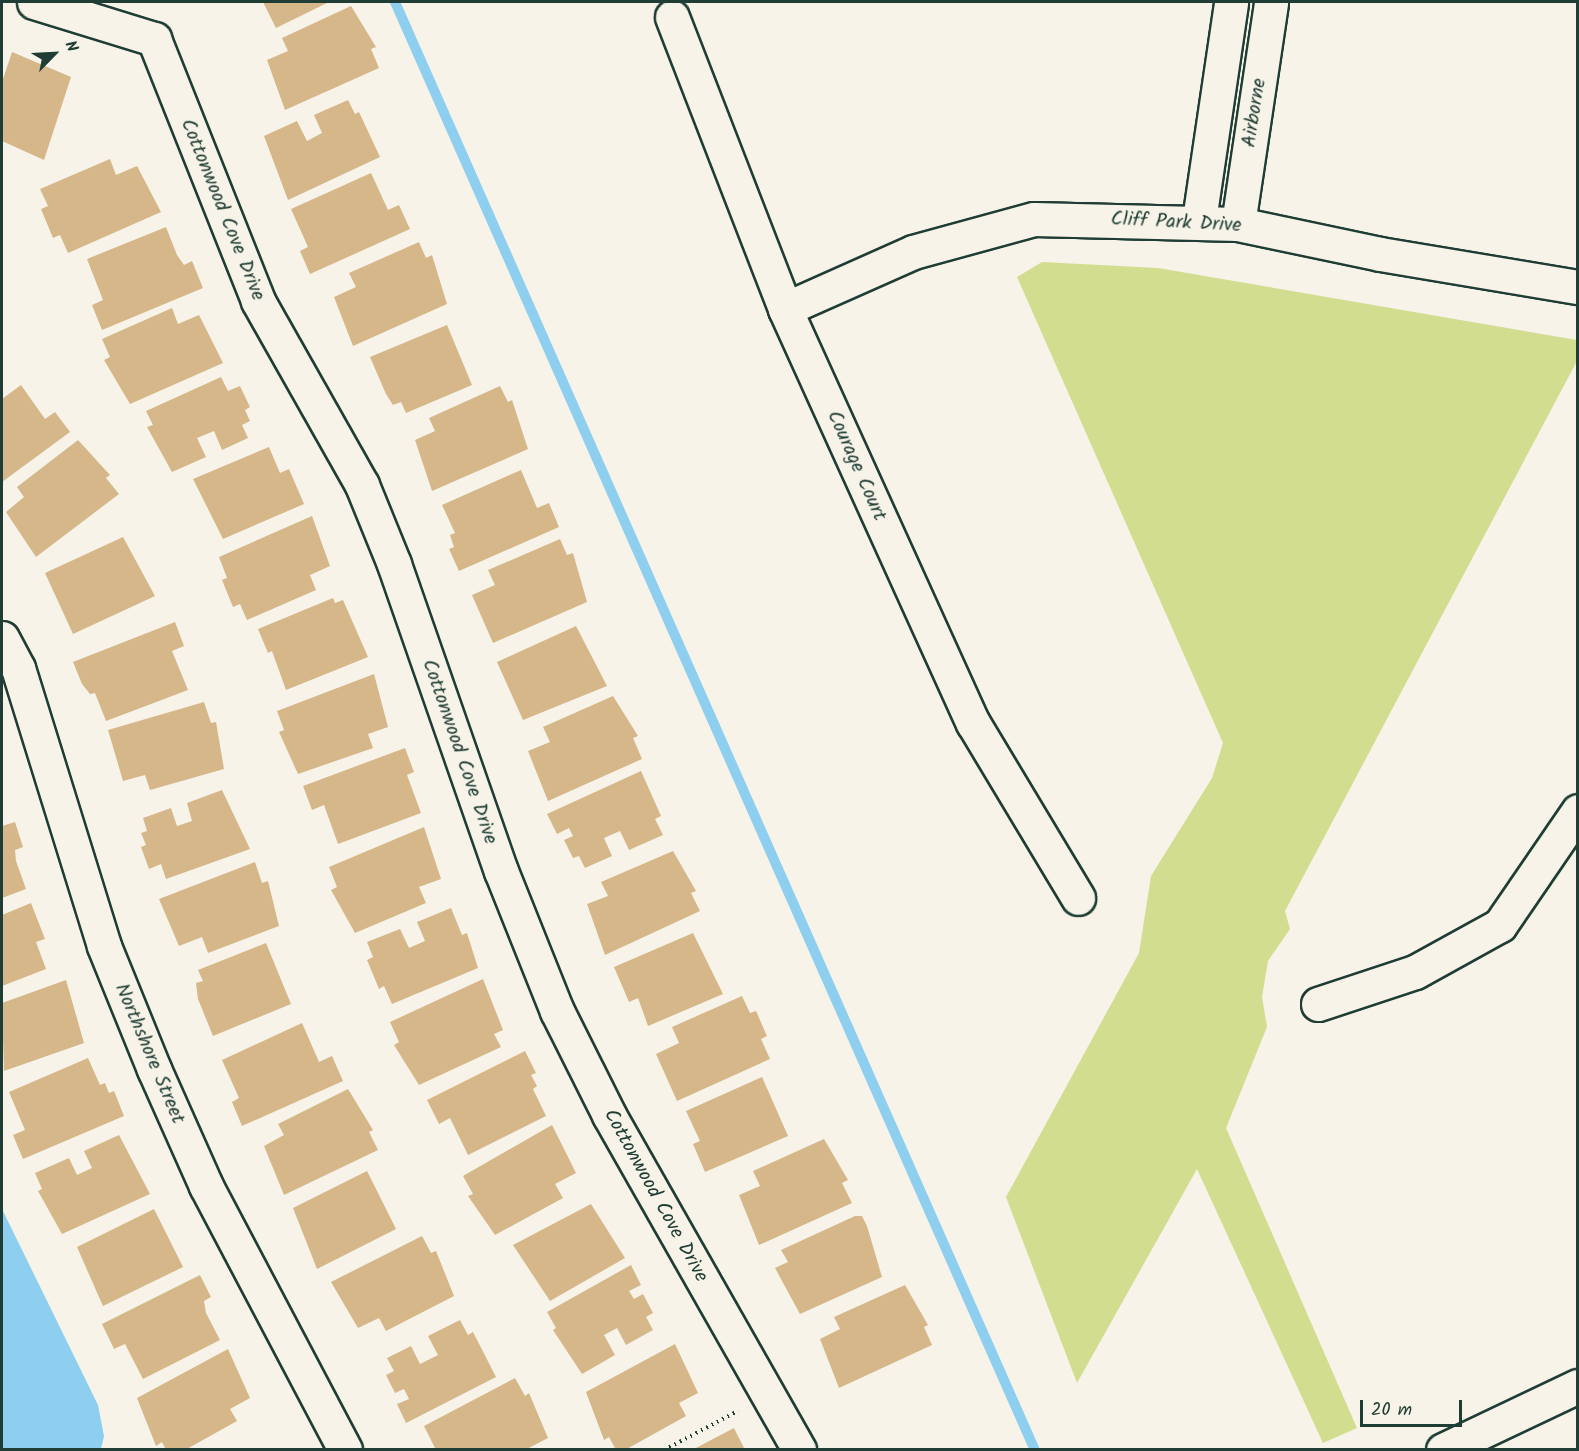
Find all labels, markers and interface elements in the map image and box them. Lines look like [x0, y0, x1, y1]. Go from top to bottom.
north arrow [24, 24, 84, 84]
text: N [57, 37, 84, 56]
street label: Airborne [1238, 77, 1272, 149]
street label: Cottonwood Cove Drive [175, 116, 269, 304]
street label: Cliff Park Drive [1110, 208, 1242, 238]
street label: Courage Court [821, 407, 891, 525]
street label: Cottonwood Cove Drive [416, 656, 502, 848]
street label: Northshore Street [109, 980, 189, 1128]
street label: Cottonwood Cove Drive [597, 1105, 713, 1287]
scale bar [1363, 1388, 1465, 1426]
text: 20 m [1371, 1396, 1412, 1425]

